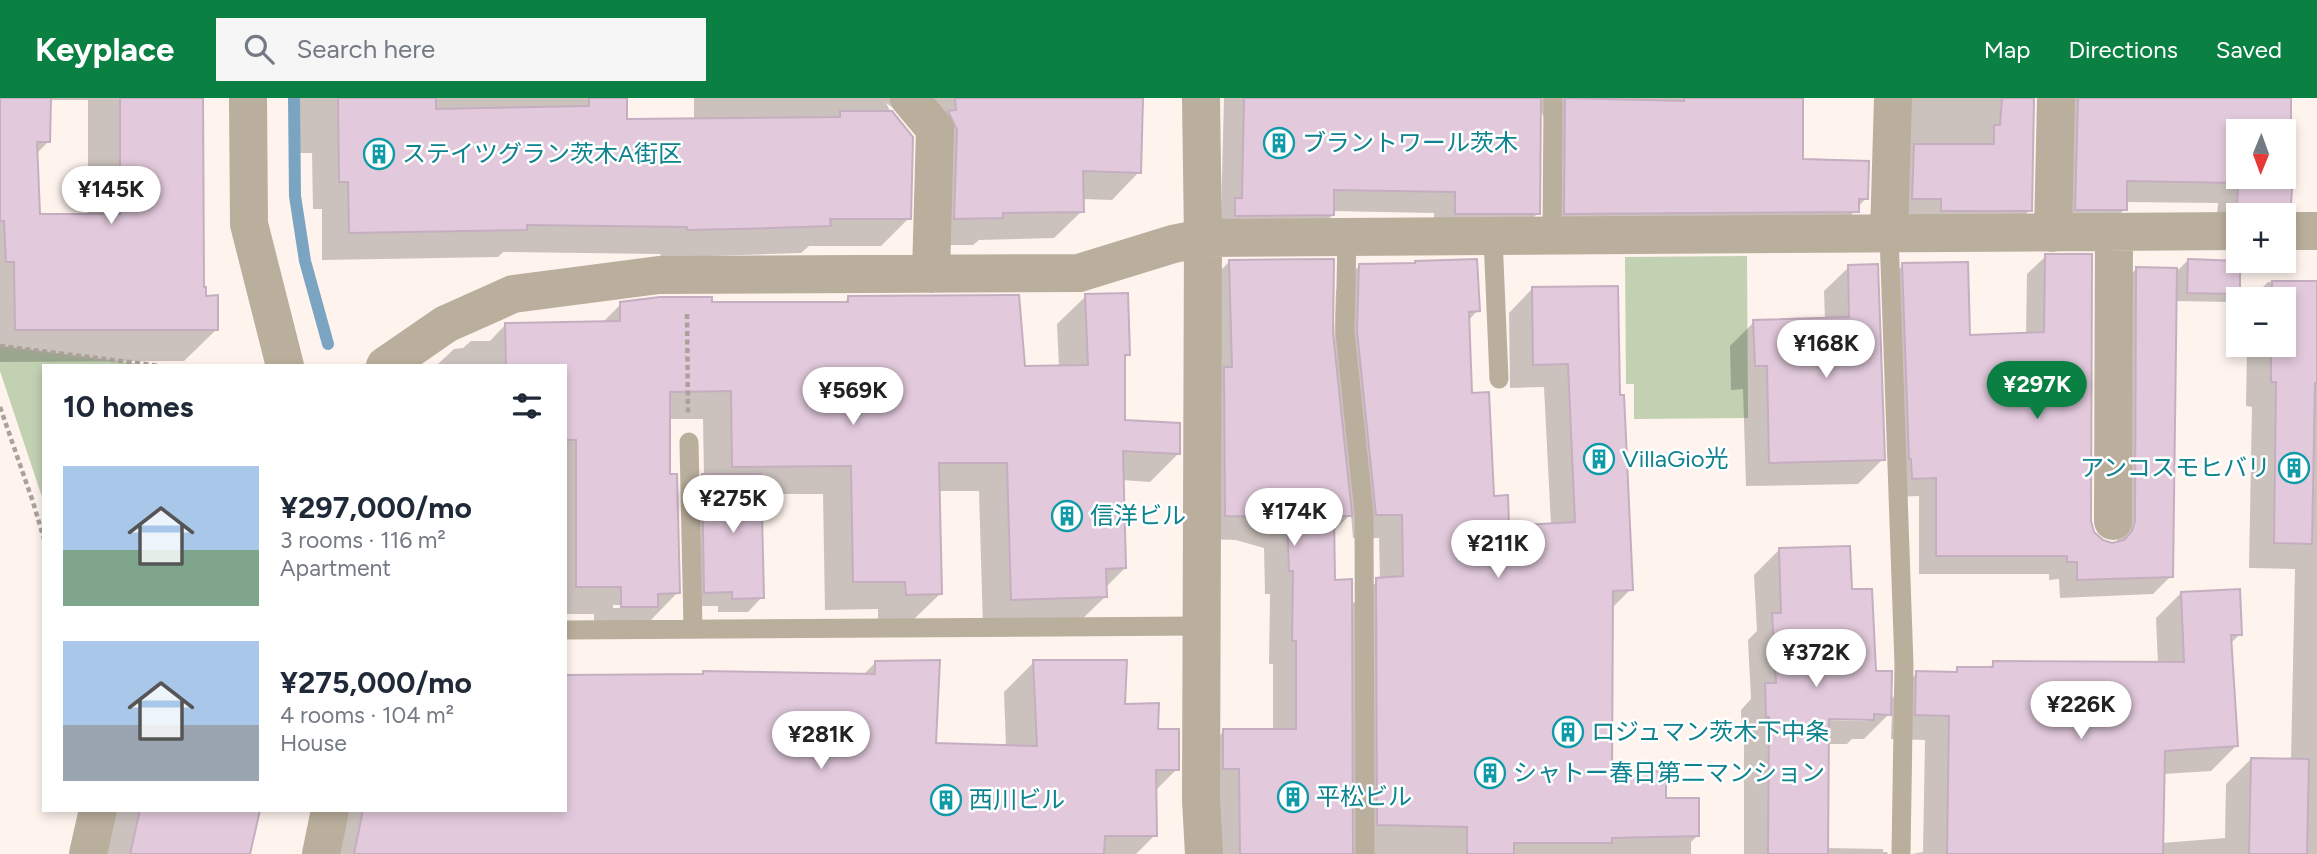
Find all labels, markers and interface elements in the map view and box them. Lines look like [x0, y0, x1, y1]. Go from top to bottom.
search box [216, 18, 706, 81]
text: Keyplace [35, 30, 174, 69]
icon: search [240, 30, 278, 68]
text: Search here [296, 33, 435, 65]
text: Map [1984, 35, 2030, 64]
text: Directions [2068, 35, 2178, 64]
text: Saved [2216, 35, 2282, 64]
north arrow [2226, 119, 2296, 189]
map controls [2226, 119, 2296, 357]
building icon: ブラントワール茨木 [1262, 126, 1296, 160]
place label: ブラントワール茨木 [1302, 128, 1518, 157]
building icon: ステイツグラン茨木A街区 [362, 137, 396, 171]
place label: ステイツグラン茨木A街区 [402, 139, 682, 168]
pin: ¥145K [62, 166, 160, 226]
text: ¥145K [78, 175, 144, 203]
button: + [2226, 203, 2296, 273]
button: − [2226, 287, 2296, 357]
pin: ¥168K [1777, 320, 1875, 380]
text: ¥168K [1793, 329, 1859, 357]
pin: ¥297K [1988, 362, 2086, 421]
pin: ¥569K [804, 368, 902, 427]
text: ¥297K [2003, 370, 2071, 398]
text: ¥569K [818, 376, 888, 404]
icon: filters [508, 387, 546, 425]
text: 10 homes [63, 388, 194, 425]
building icon: VillaGio光 [1582, 442, 1616, 476]
place label: VillaGio光 [1622, 444, 1729, 473]
building icon: アンコスモヒバリ [2277, 451, 2311, 485]
place label: アンコスモヒバリ [2080, 453, 2271, 482]
pin: ¥275K [684, 476, 782, 535]
text: ¥275K [699, 484, 767, 512]
text: ¥297,000/mo [280, 489, 472, 526]
pin: ¥174K [1245, 489, 1343, 548]
icon: home [119, 494, 203, 578]
text: ¥174K [1261, 497, 1327, 525]
building icon: 信洋ビル [1050, 499, 1084, 533]
place label: 信洋ビル [1090, 501, 1186, 530]
pin: ¥211K [1449, 520, 1547, 580]
text: 3 rooms · 116 m² [280, 526, 446, 554]
text: ¥211K [1467, 529, 1529, 557]
text: Apartment [280, 554, 391, 582]
pin: ¥372K [1767, 630, 1865, 689]
text: ¥372K [1782, 638, 1850, 666]
text: ¥275,000/mo [280, 664, 472, 701]
icon: home [119, 669, 203, 753]
pin: ¥226K [2032, 682, 2130, 741]
text: ¥226K [2046, 690, 2116, 718]
text: 4 rooms · 104 m² [280, 701, 454, 729]
pin: ¥281K [772, 712, 870, 771]
building icon: ロジュマン茨木下中条 [1551, 715, 1585, 749]
place label: ロジュマン茨木下中条 [1591, 717, 1829, 746]
text: ¥281K [788, 720, 854, 748]
text: House [280, 729, 347, 757]
building icon: シャトー春日第二マンション [1473, 756, 1507, 790]
place label: シャトー春日第二マンション [1513, 758, 1825, 787]
building icon: 平松ビル [1276, 780, 1310, 814]
place label: 平松ビル [1316, 782, 1412, 811]
building icon: 西川ビル [929, 783, 963, 817]
place label: 西川ビル [969, 785, 1065, 814]

